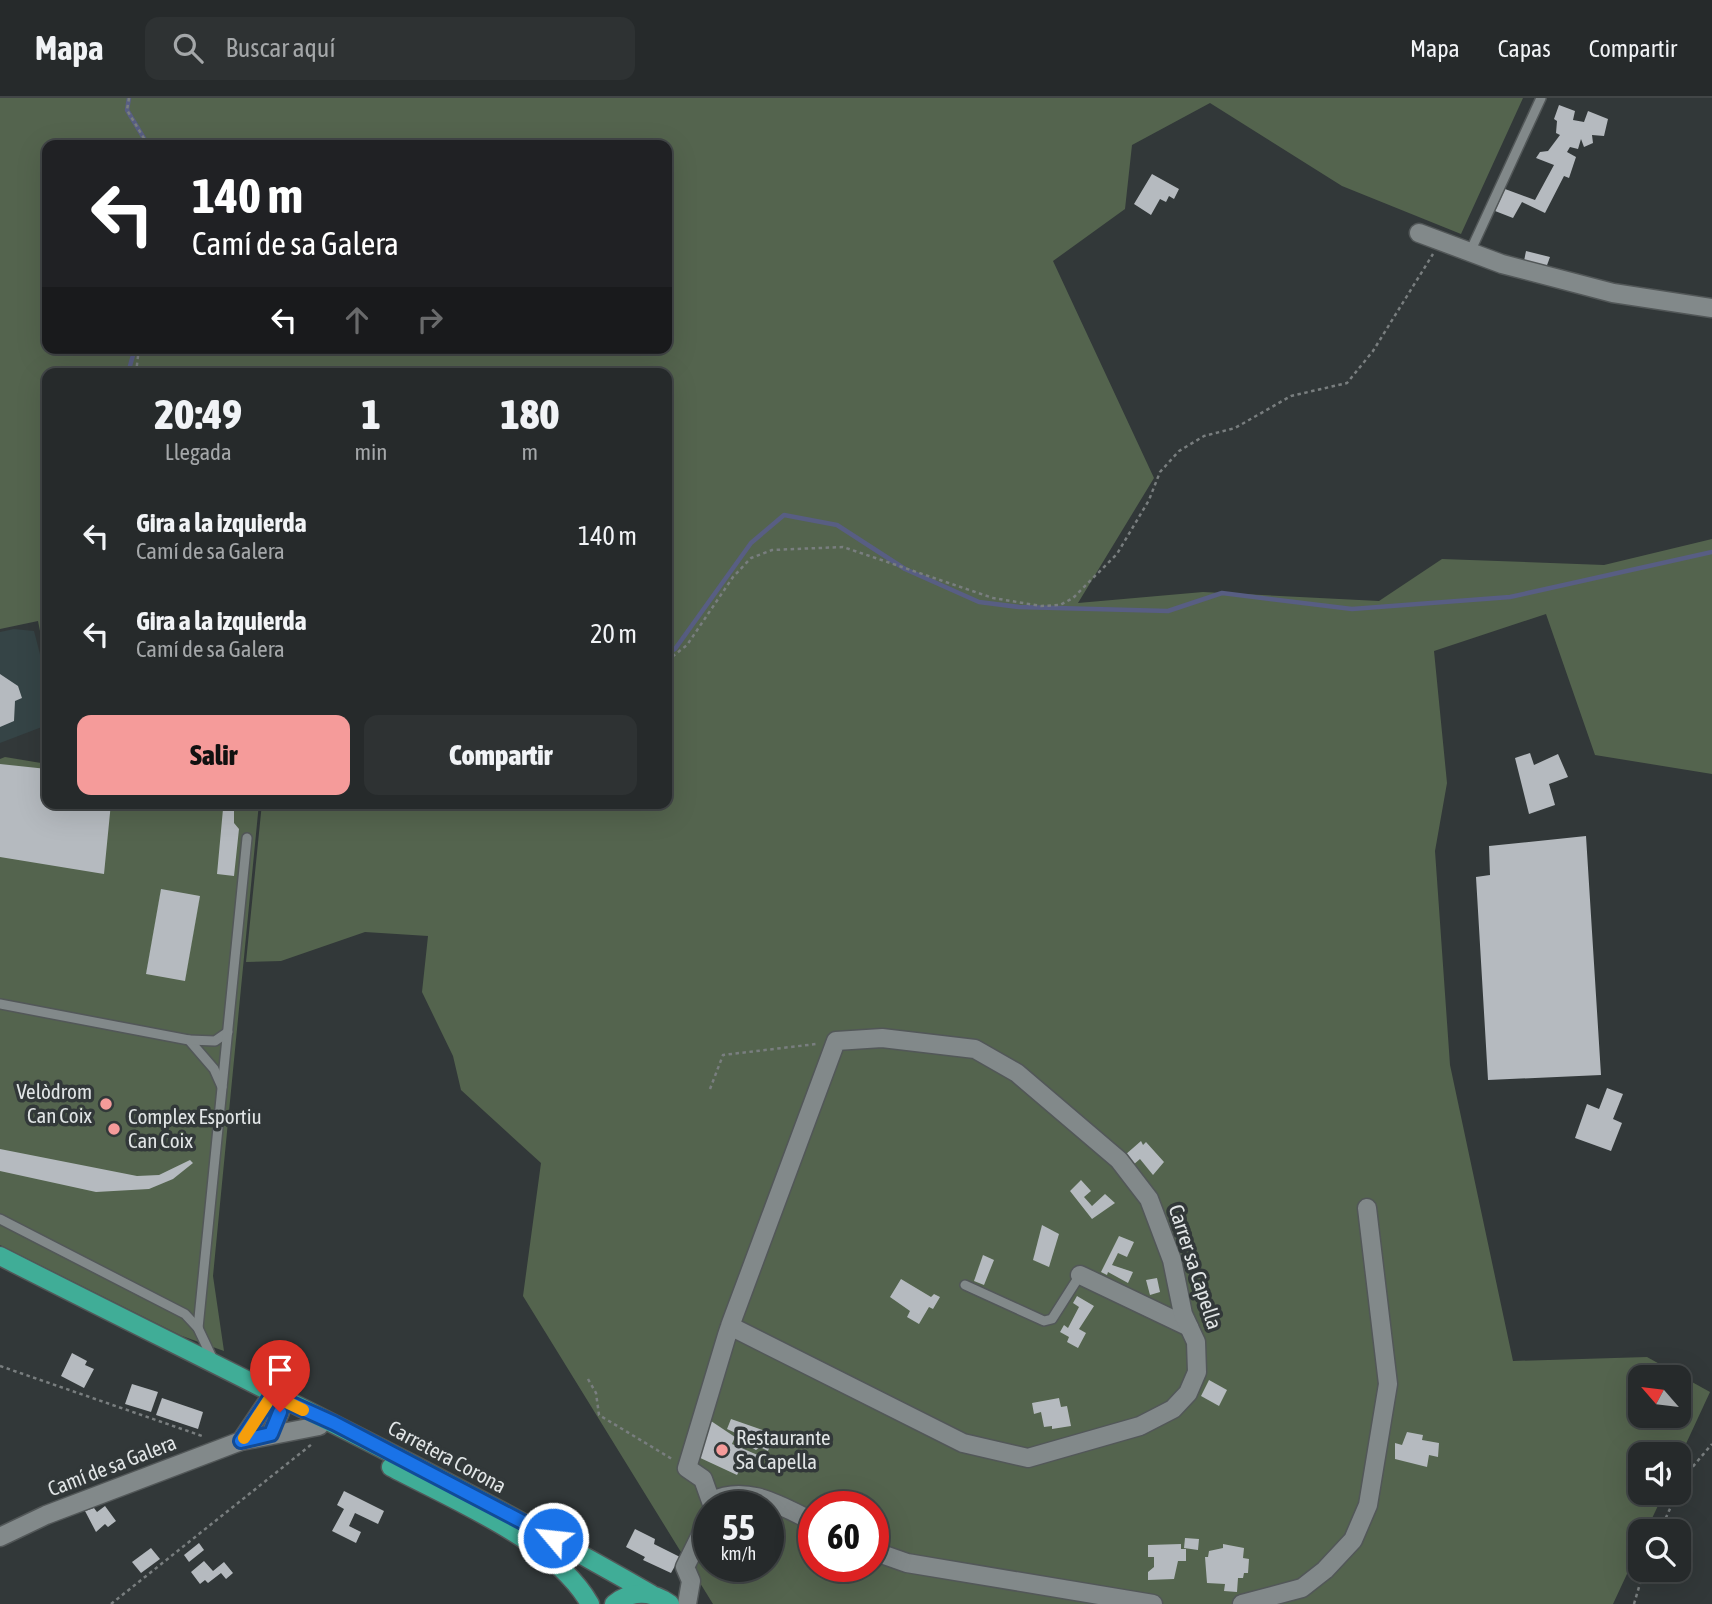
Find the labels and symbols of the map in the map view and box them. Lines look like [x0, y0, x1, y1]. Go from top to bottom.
place label: Velòdrom Can Coix [16, 1079, 93, 1127]
marker: Velòdrom Can Coix [98, 1096, 114, 1112]
place label: Complex Esportiu Can Coix [128, 1104, 262, 1152]
marker: Complex Esportiu Can Coix [106, 1121, 122, 1137]
street label: Carrer sa Capella [1164, 1201, 1227, 1332]
pin [250, 1340, 310, 1412]
north arrow [1628, 1365, 1690, 1428]
street label: Carretera Corona [384, 1415, 511, 1497]
place label: Restaurante Sa Capella [736, 1425, 831, 1473]
street label: Camí de sa Galera [44, 1430, 179, 1501]
marker: Restaurante Sa Capella [714, 1442, 730, 1458]
speed limit sign: 60 [798, 1491, 889, 1582]
position arrow [516, 1501, 590, 1575]

